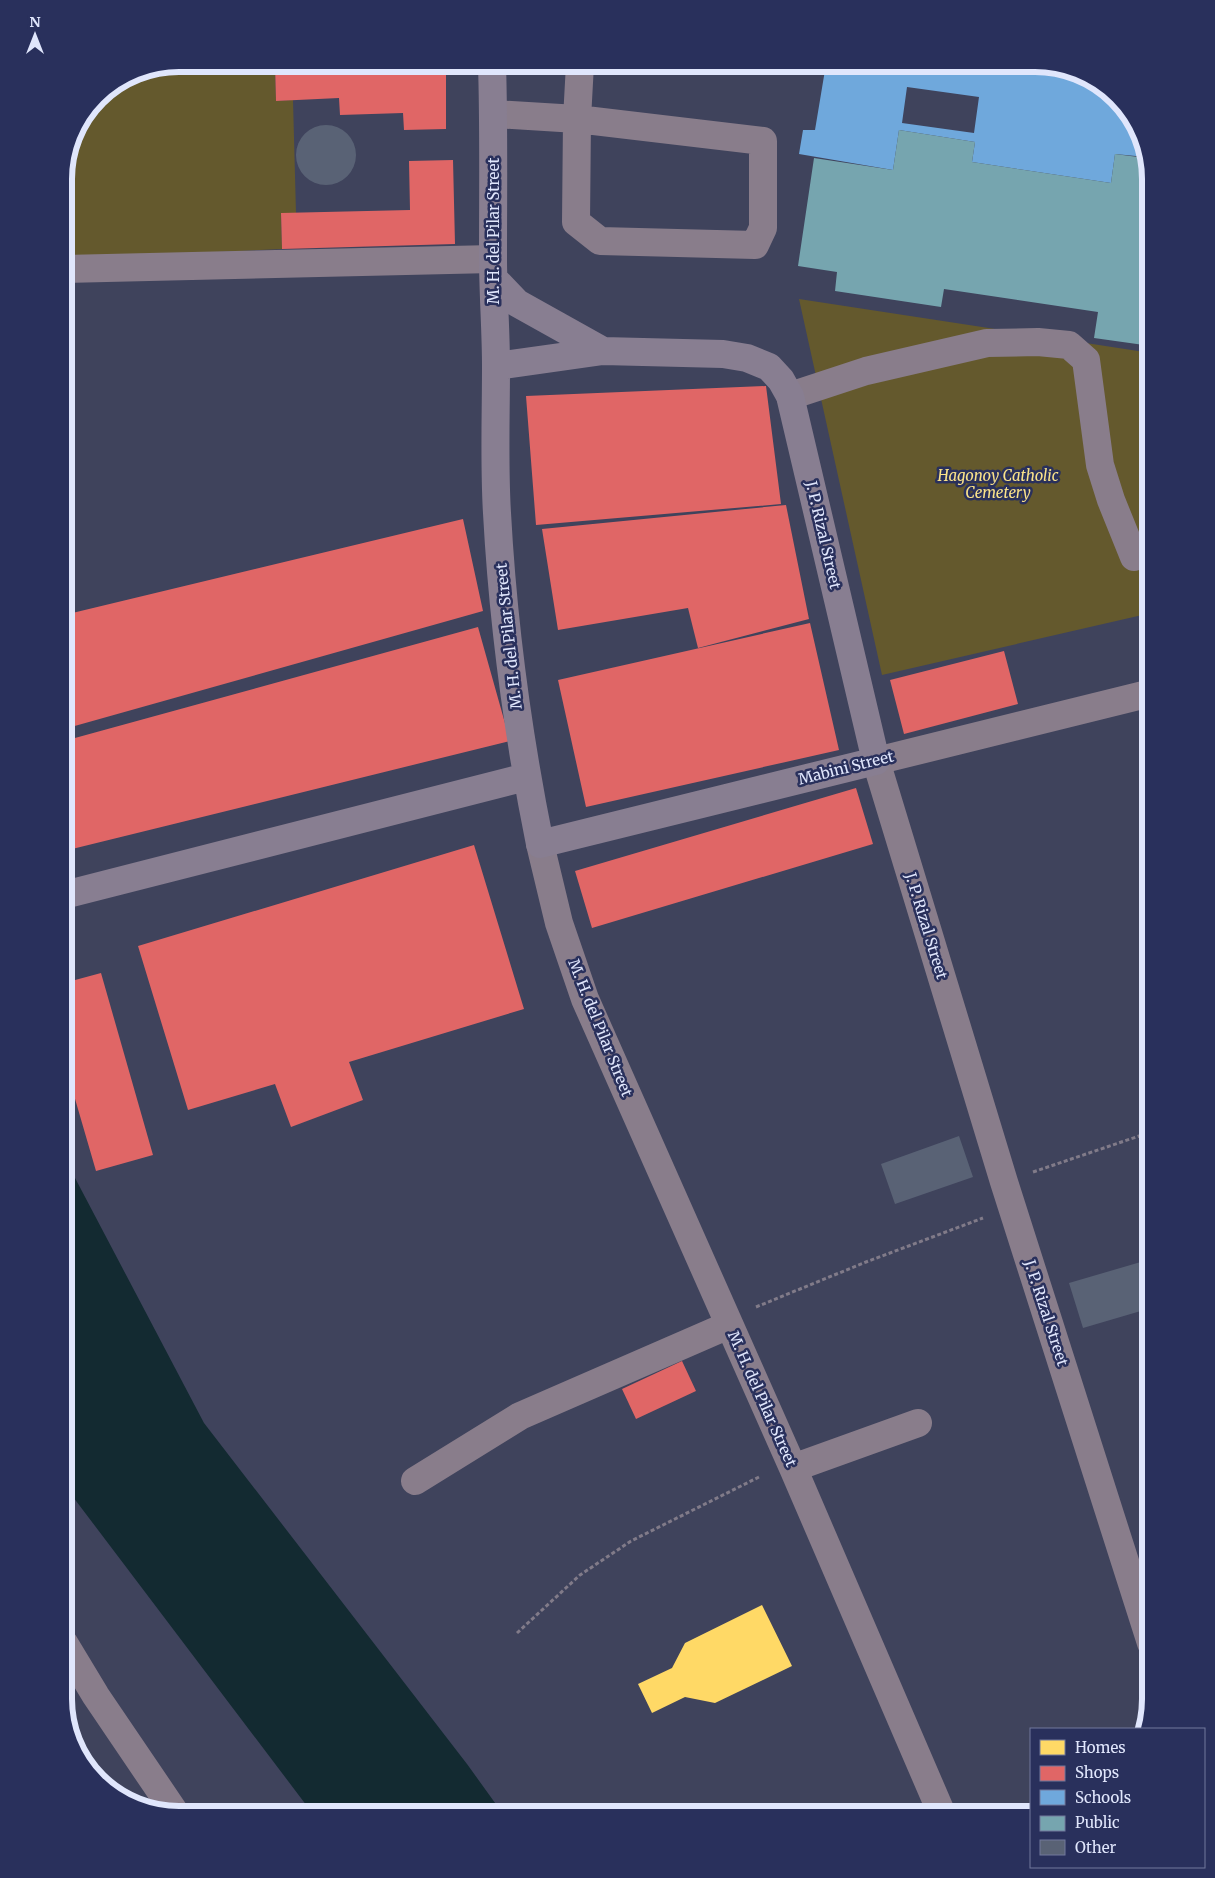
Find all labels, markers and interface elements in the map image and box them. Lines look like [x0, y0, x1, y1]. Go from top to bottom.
north arrow [10, 10, 60, 60]
text: N [29, 13, 41, 31]
street label: M. H. del Pilar Street [484, 158, 503, 304]
park label: Hagonoy Catholic Cemetery [936, 466, 1059, 502]
street label: J. P. Rizal Street [802, 478, 845, 591]
street label: M. H. del Pilar Street [491, 562, 526, 710]
street label: Mabini Street [796, 746, 896, 789]
street label: J. P. Rizal Street [901, 869, 952, 981]
street label: M. H. del Pilar Street [564, 956, 637, 1100]
street label: J. P. Rizal Street [1020, 1257, 1073, 1368]
street label: M. H. del Pilar Street [724, 1328, 801, 1470]
legend [1030, 1728, 1205, 1868]
text: Homes [1075, 1738, 1126, 1757]
text: Shops [1075, 1763, 1119, 1782]
text: Schools [1075, 1788, 1131, 1807]
text: Public [1075, 1813, 1120, 1832]
text: Other [1075, 1838, 1117, 1857]

